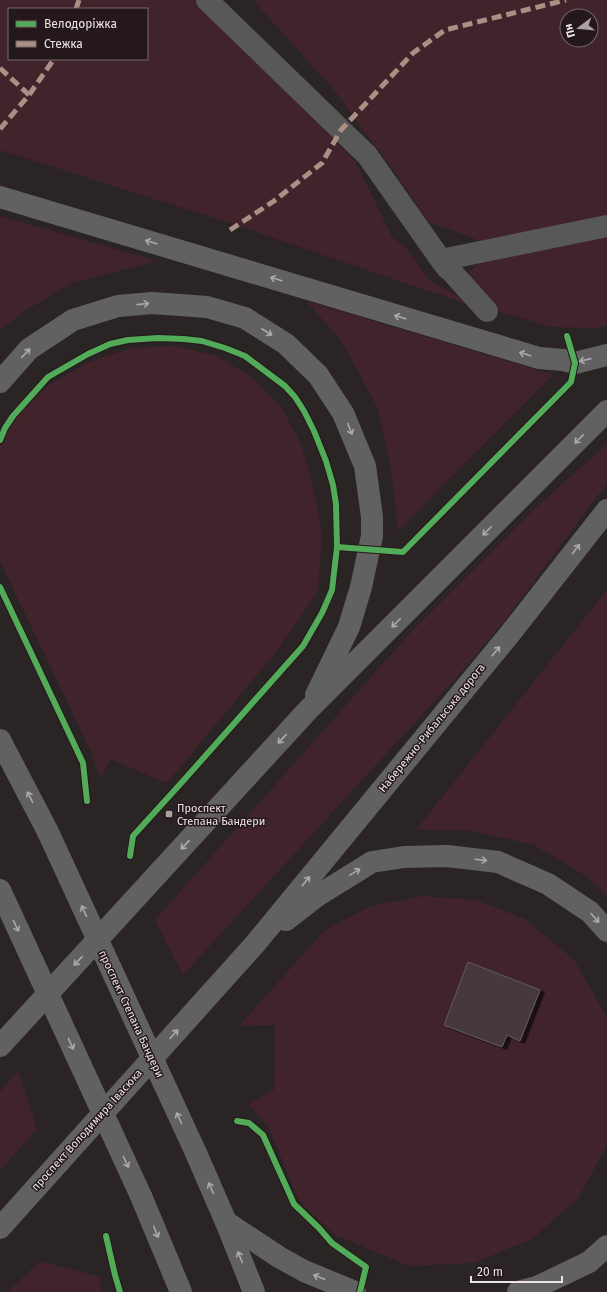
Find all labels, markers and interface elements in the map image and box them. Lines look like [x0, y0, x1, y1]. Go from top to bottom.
legend [8, 8, 148, 60]
north arrow [559, 8, 599, 48]
text: Велодоріжка [44, 17, 117, 31]
text: Пн [562, 22, 578, 39]
text: Стежка [44, 37, 83, 51]
one-way arrow [145, 238, 158, 245]
one-way arrow [269, 275, 282, 282]
one-way arrow [136, 300, 149, 307]
one-way arrow [394, 313, 407, 320]
one-way arrow [261, 328, 272, 336]
one-way arrow [21, 348, 31, 358]
one-way arrow [519, 350, 532, 357]
one-way arrow [579, 357, 592, 365]
one-way arrow [346, 423, 354, 435]
one-way arrow [574, 434, 584, 444]
one-way arrow [483, 526, 492, 536]
one-way arrow [572, 544, 581, 555]
one-way arrow [391, 618, 401, 628]
one-way arrow [491, 646, 500, 656]
street label: Набережно-Рибальська дорога [376, 661, 488, 795]
one-way arrow [278, 733, 287, 743]
one-way arrow [26, 792, 33, 804]
place label: Проспект Степана Бандери [177, 802, 265, 828]
marker: Проспект Степана Бандери [164, 809, 174, 819]
one-way arrow [180, 840, 189, 850]
one-way arrow [474, 856, 487, 864]
one-way arrow [349, 868, 361, 876]
one-way arrow [302, 876, 311, 887]
one-way arrow [80, 905, 87, 917]
one-way arrow [591, 913, 600, 923]
one-way arrow [13, 919, 20, 931]
street label: проспект Степана Бандери [96, 948, 166, 1080]
one-way arrow [73, 956, 83, 966]
one-way arrow [169, 1029, 179, 1039]
one-way arrow [68, 1037, 75, 1049]
street label: проспект Володимира Івасюка [29, 1066, 145, 1194]
one-way arrow [175, 1112, 183, 1124]
one-way arrow [122, 1155, 130, 1167]
one-way arrow [207, 1182, 214, 1194]
one-way arrow [153, 1225, 161, 1237]
one-way arrow [236, 1252, 243, 1264]
scale bar [471, 1258, 562, 1284]
text: 20 m [477, 1265, 503, 1279]
one-way arrow [313, 1273, 325, 1281]

